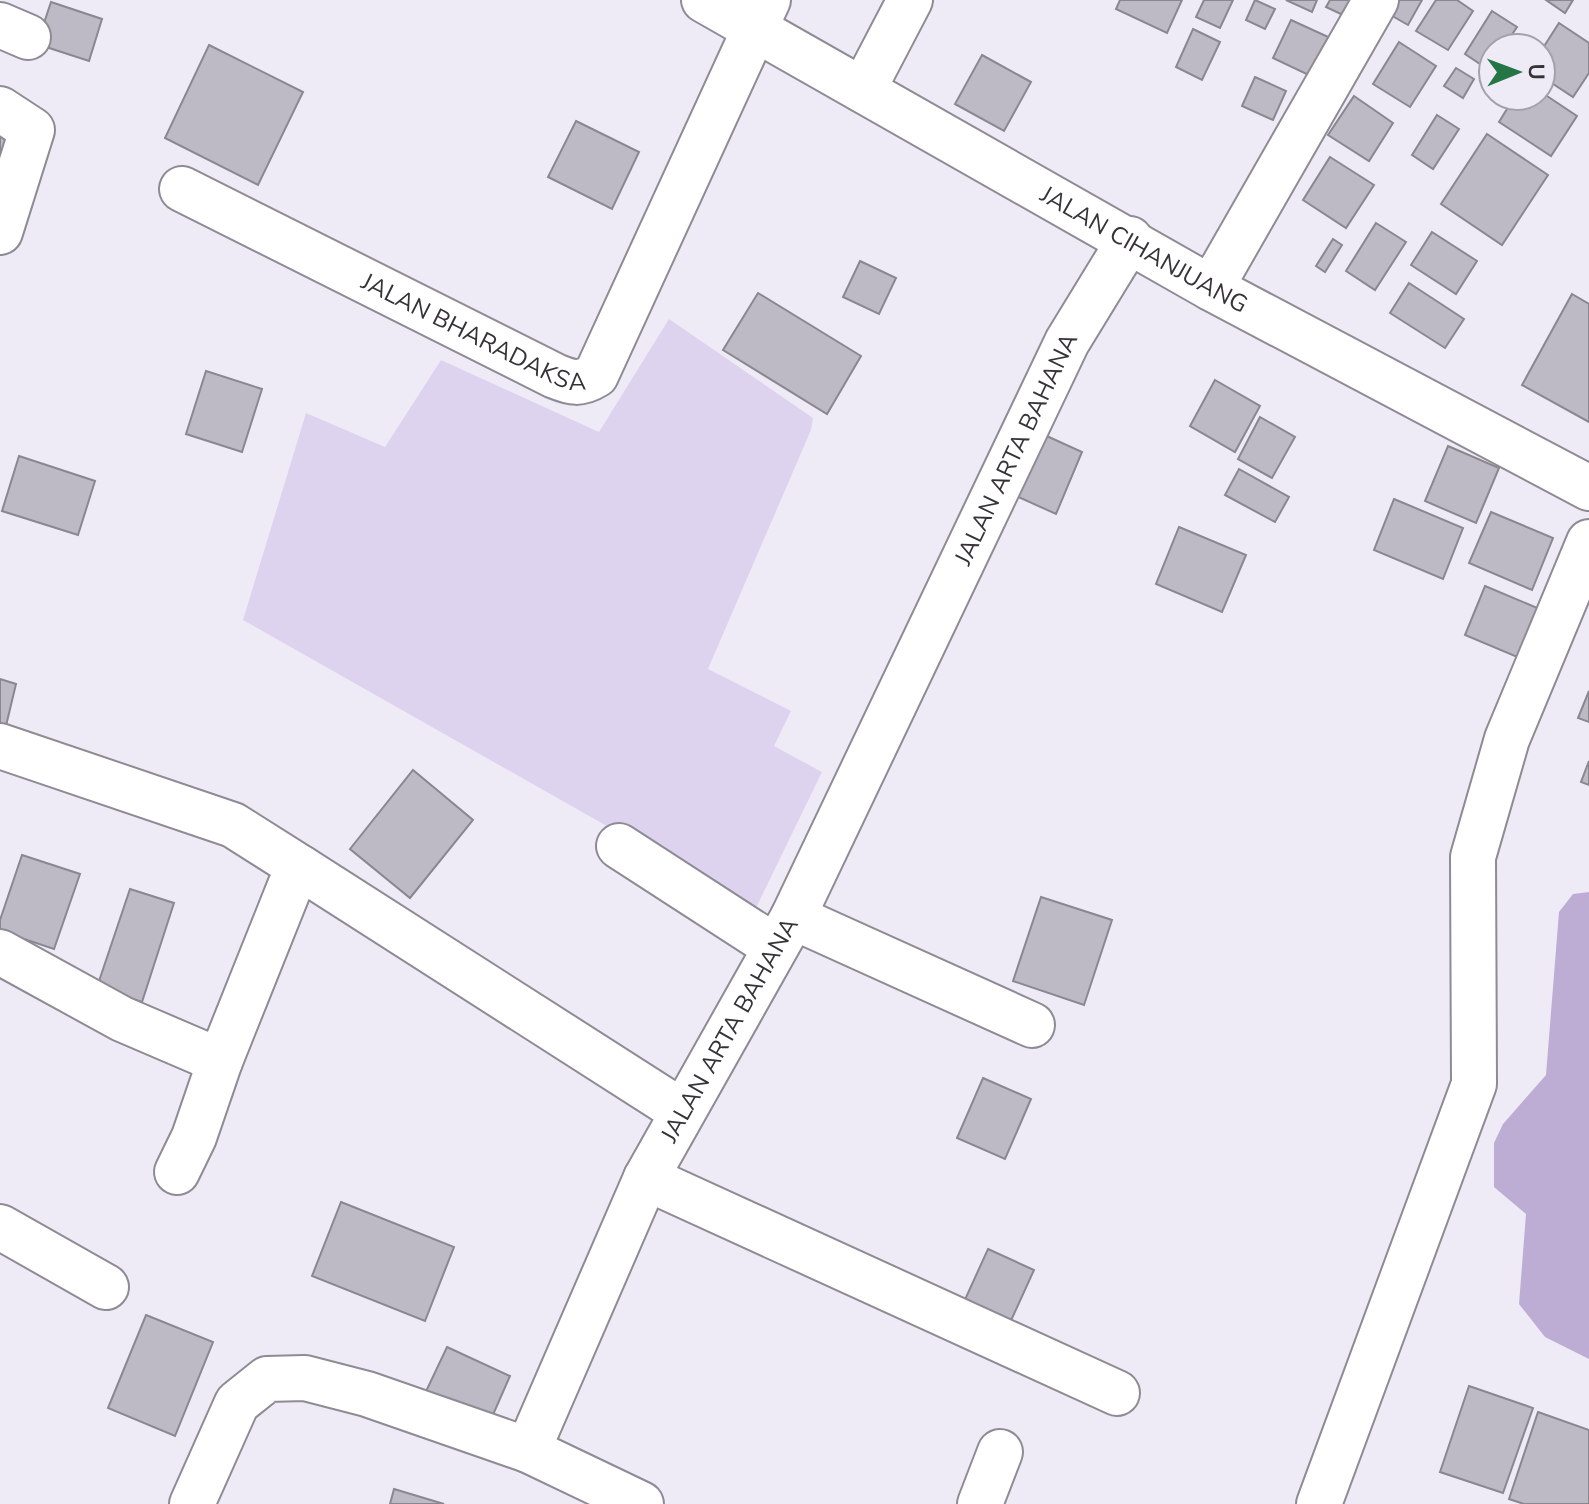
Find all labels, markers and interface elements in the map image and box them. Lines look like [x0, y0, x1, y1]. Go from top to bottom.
north arrow [1477, 32, 1557, 112]
text: U [1521, 63, 1551, 80]
street label: JALAN CIHANJUANG [1034, 178, 1253, 321]
street label: JALAN BHARADAKSA [355, 265, 587, 398]
street label: JALAN ARTA BAHANA [947, 327, 1085, 571]
street label: JALAN ARTA BAHANA [653, 911, 806, 1149]

